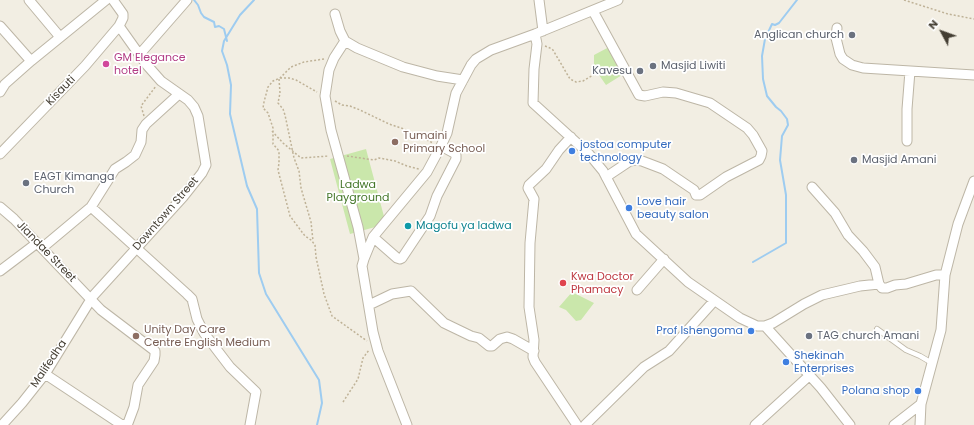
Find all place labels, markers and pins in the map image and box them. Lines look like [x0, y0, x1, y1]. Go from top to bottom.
place label: Anglican church [754, 28, 844, 42]
marker: Anglican church [847, 30, 857, 40]
place label: GM Elegance hotel [114, 51, 186, 77]
marker: GM Elegance hotel [101, 59, 111, 69]
place label: Masjid Liwiti [661, 59, 725, 73]
marker: Masjid Liwiti [648, 61, 658, 71]
place label: Kavesu [592, 64, 632, 78]
marker: Kavesu [635, 66, 645, 76]
place label: Tumaini Primary School [403, 129, 485, 155]
marker: Tumaini Primary School [390, 137, 400, 147]
place label: jostoa computer technology [580, 138, 671, 164]
marker: jostoa computer technology [567, 146, 577, 156]
place label: Masjid Amani [862, 153, 936, 167]
marker: Masjid Amani [849, 155, 859, 165]
place label: EAGT Kimanga Church [34, 170, 114, 196]
marker: EAGT Kimanga Church [21, 178, 31, 188]
place label: Love hair beauty salon [637, 195, 709, 221]
marker: Love hair beauty salon [624, 203, 634, 213]
place label: Magofu ya ladwa [416, 219, 512, 233]
marker: Magofu ya ladwa [403, 221, 413, 231]
place label: Kwa Doctor Phamacy [571, 270, 634, 296]
marker: Kwa Doctor Phamacy [558, 278, 568, 288]
place label: Unity Day Care Centre English Medium [144, 323, 270, 349]
place label: Prof Ishengoma [656, 324, 743, 338]
marker: Prof Ishengoma [746, 326, 756, 336]
place label: TAG church Amani [817, 329, 919, 343]
marker: Unity Day Care Centre English Medium [131, 331, 141, 341]
marker: TAG church Amani [804, 331, 814, 341]
place label: Shekinah Enterprises [794, 349, 854, 375]
marker: Shekinah Enterprises [781, 357, 791, 367]
place label: Polana shop [842, 384, 910, 398]
marker: Polana shop [913, 386, 923, 396]

